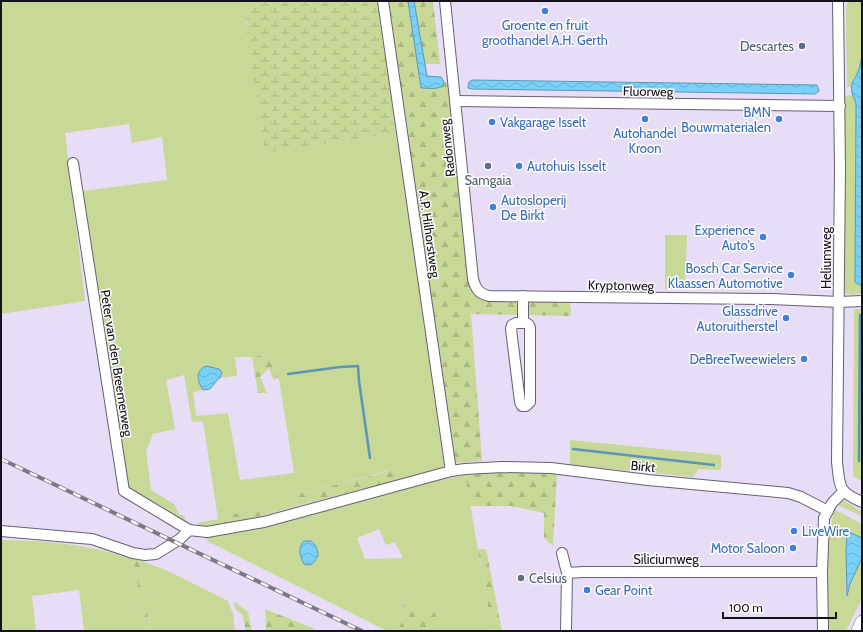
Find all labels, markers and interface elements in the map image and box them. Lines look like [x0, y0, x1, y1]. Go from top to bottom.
marker: Groente en fruit groothandel A.H. Gerth [540, 6, 550, 16]
place label: Groente en fruit groothandel A.H. Gerth [482, 17, 608, 48]
place label: Descartes [740, 38, 795, 54]
marker: Descartes [797, 41, 807, 51]
street label: Fluorweg [623, 83, 674, 99]
place label: BMN Bouwmaterialen [681, 104, 771, 135]
place label: Vakgarage Isselt [500, 114, 587, 130]
marker: Autohandel Kroon [640, 114, 650, 124]
marker: BMN Bouwmaterialen [774, 114, 784, 124]
marker: Vakgarage Isselt [487, 117, 497, 127]
street label: Radonweg [436, 118, 458, 178]
place label: Autohandel Kroon [613, 125, 677, 156]
place label: Autohuis Isselt [527, 158, 607, 174]
marker: Samgaia [483, 161, 493, 171]
marker: Autohuis Isselt [514, 161, 524, 171]
place label: Samgaia [465, 172, 512, 188]
street label: A.P. Hilhorstweg [416, 189, 444, 279]
place label: Autosloperij De Birkt [501, 192, 566, 223]
marker: Autosloperij De Birkt [488, 202, 498, 212]
place label: Experience Auto's [694, 222, 756, 253]
street label: Heliumweg [818, 226, 834, 289]
marker: Experience Auto's [758, 232, 768, 242]
place label: Bosch Car Service Klaassen Automotive [668, 260, 783, 291]
marker: Bosch Car Service Klaassen Automotive [786, 270, 796, 280]
street label: Kryptonweg [588, 276, 655, 294]
street label: Peter van den Breemerweg [97, 288, 137, 438]
place label: Glassdrive Autoruitherstel [697, 303, 778, 334]
marker: Glassdrive Autoruitherstel [781, 313, 791, 323]
place label: DeBreeTweewielers [690, 351, 797, 367]
marker: DeBreeTweewielers [799, 354, 809, 364]
street label: Birkt [630, 457, 657, 475]
place label: LiveWire [802, 523, 850, 539]
marker: LiveWire [789, 526, 799, 536]
place label: Motor Saloon [711, 540, 785, 556]
marker: Motor Saloon [788, 543, 798, 553]
street label: Siliciumweg [633, 551, 699, 567]
place label: Celsius [529, 570, 568, 586]
marker: Celsius [516, 573, 526, 583]
place label: Gear Point [595, 582, 653, 598]
marker: Gear Point [582, 585, 592, 595]
scale bar [723, 594, 836, 620]
text: 100 m [729, 600, 763, 615]

